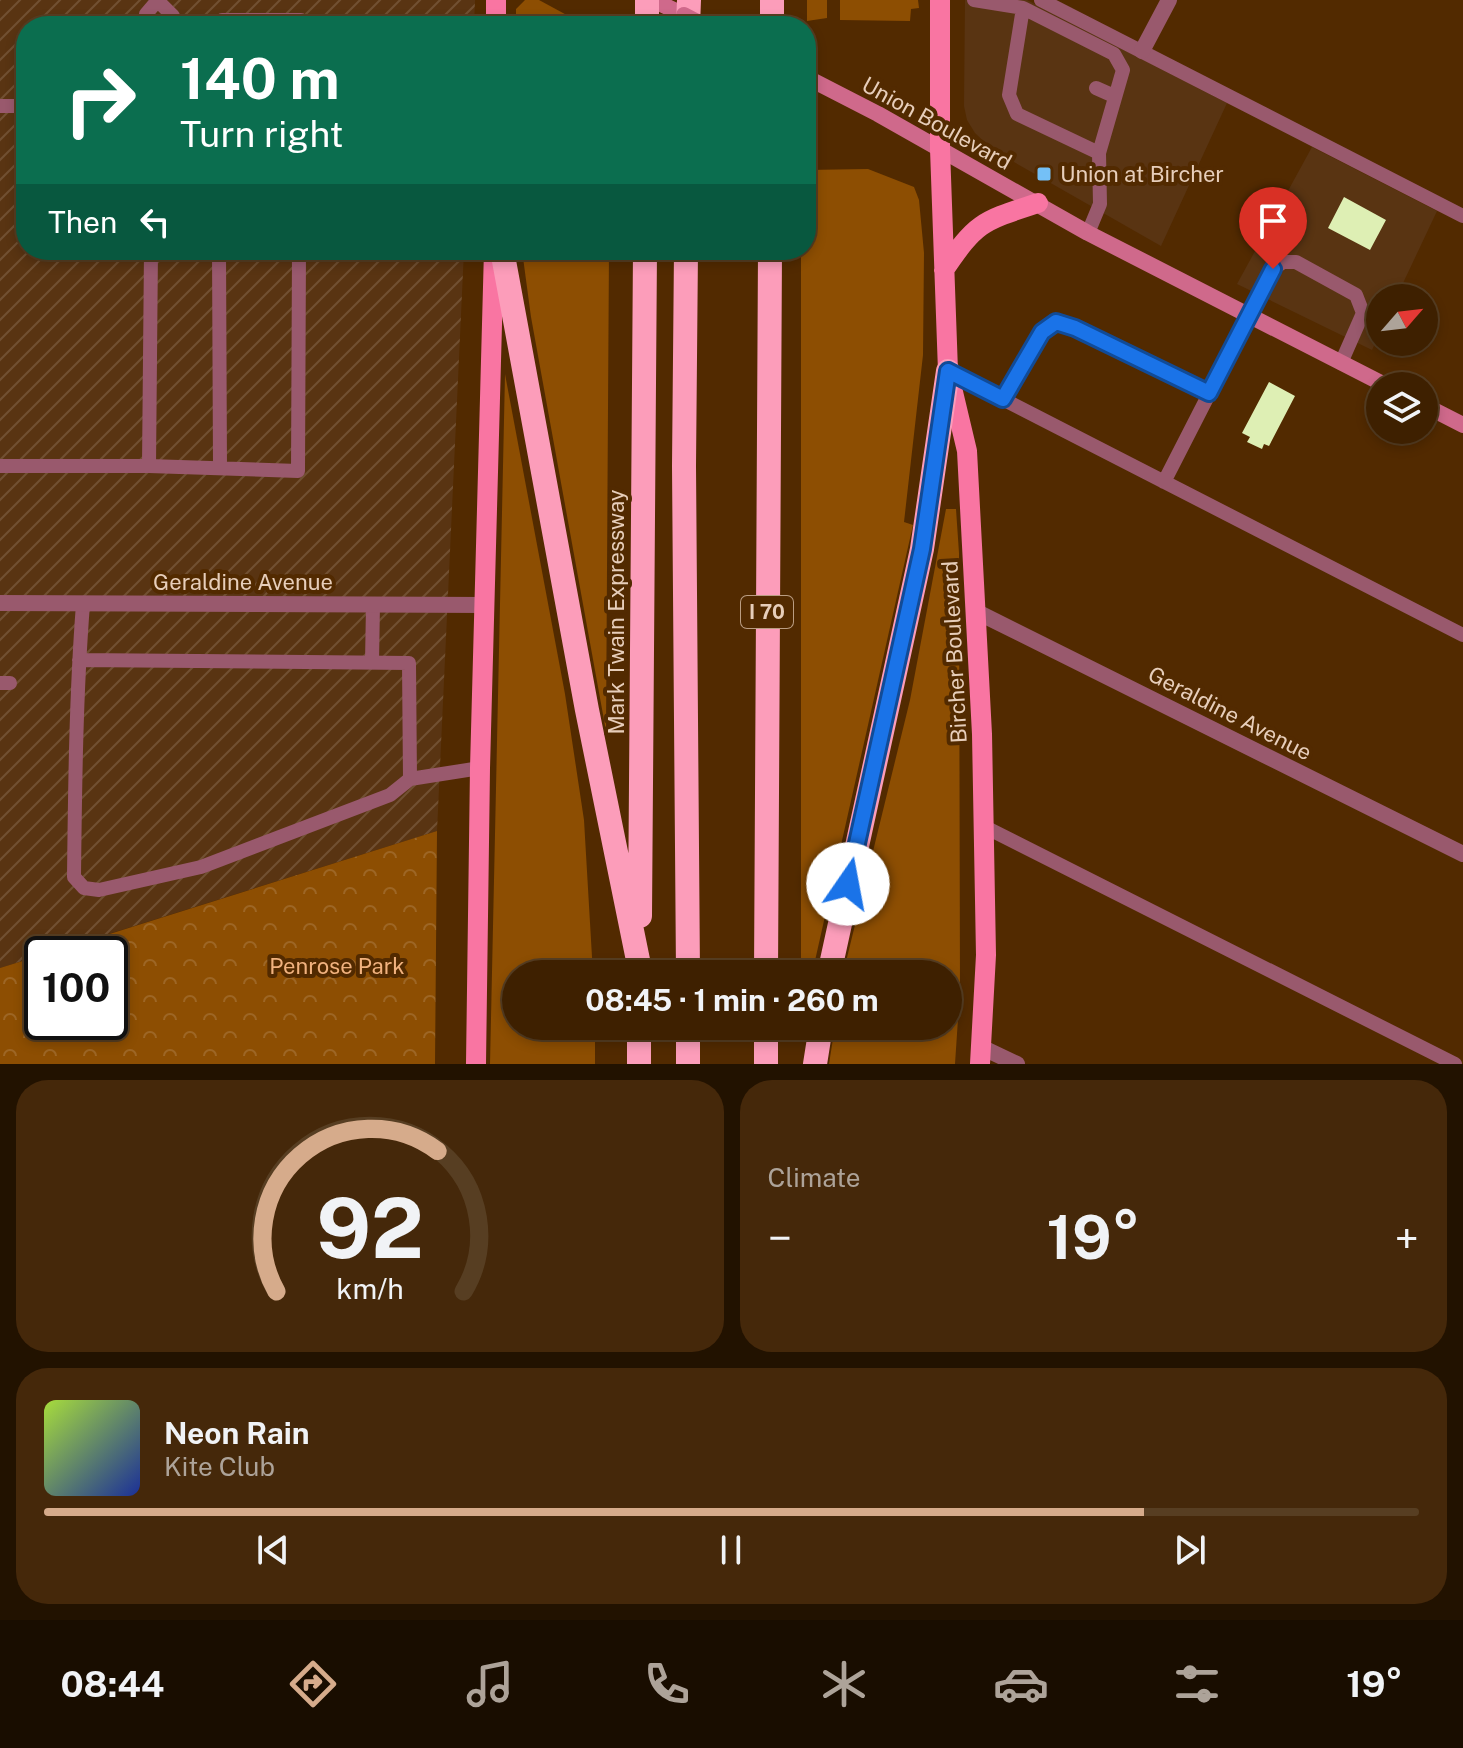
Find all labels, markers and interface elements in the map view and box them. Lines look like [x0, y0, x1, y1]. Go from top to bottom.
text: 140 m [180, 46, 340, 112]
icon: right [48, 48, 152, 152]
street label: Union Boulevard [858, 71, 1016, 175]
text: Turn right [180, 113, 343, 155]
place label: Union at Bircher [1060, 161, 1224, 187]
marker: Union at Bircher [1035, 165, 1053, 183]
pin [1239, 187, 1307, 269]
icon: arrive [1251, 199, 1295, 243]
icon: left [133, 200, 177, 244]
text: Then [48, 204, 117, 240]
north arrow [1366, 284, 1438, 356]
map controls [1366, 284, 1438, 444]
button: layers [1366, 372, 1438, 444]
street label: Mark Twain Expressway [603, 489, 629, 735]
street label: Bircher Boulevard [936, 560, 972, 744]
street label: Geraldine Avenue [153, 569, 333, 595]
road number: I 70 [741, 596, 793, 628]
street label: Geraldine Avenue [1144, 661, 1316, 765]
position arrow [806, 842, 890, 926]
speed limit sign: 100 [24, 936, 128, 1040]
park label: Penrose Park [269, 953, 405, 979]
text: 08:45 · 1 min · 260 m [585, 982, 879, 1018]
text: Climate [768, 1162, 861, 1193]
text: 92 [316, 1179, 424, 1277]
text: 19° [1046, 1202, 1140, 1273]
text: − [768, 1212, 792, 1264]
text: + [1395, 1212, 1419, 1264]
text: km/h [336, 1272, 403, 1305]
text: Neon Rain [164, 1415, 310, 1451]
text: Kite Club [164, 1451, 275, 1482]
icon: previous [251, 1528, 295, 1572]
icon: pause [709, 1528, 753, 1572]
icon: next [1168, 1528, 1212, 1572]
icon: directions [285, 1656, 341, 1712]
icon: music [462, 1656, 518, 1712]
icon: phone [639, 1656, 695, 1712]
icon: climate [816, 1656, 872, 1712]
icon: car [993, 1656, 1049, 1712]
icon: filters [1169, 1656, 1225, 1712]
text: 08:44 [60, 1663, 164, 1705]
text: 19° [1346, 1663, 1402, 1705]

